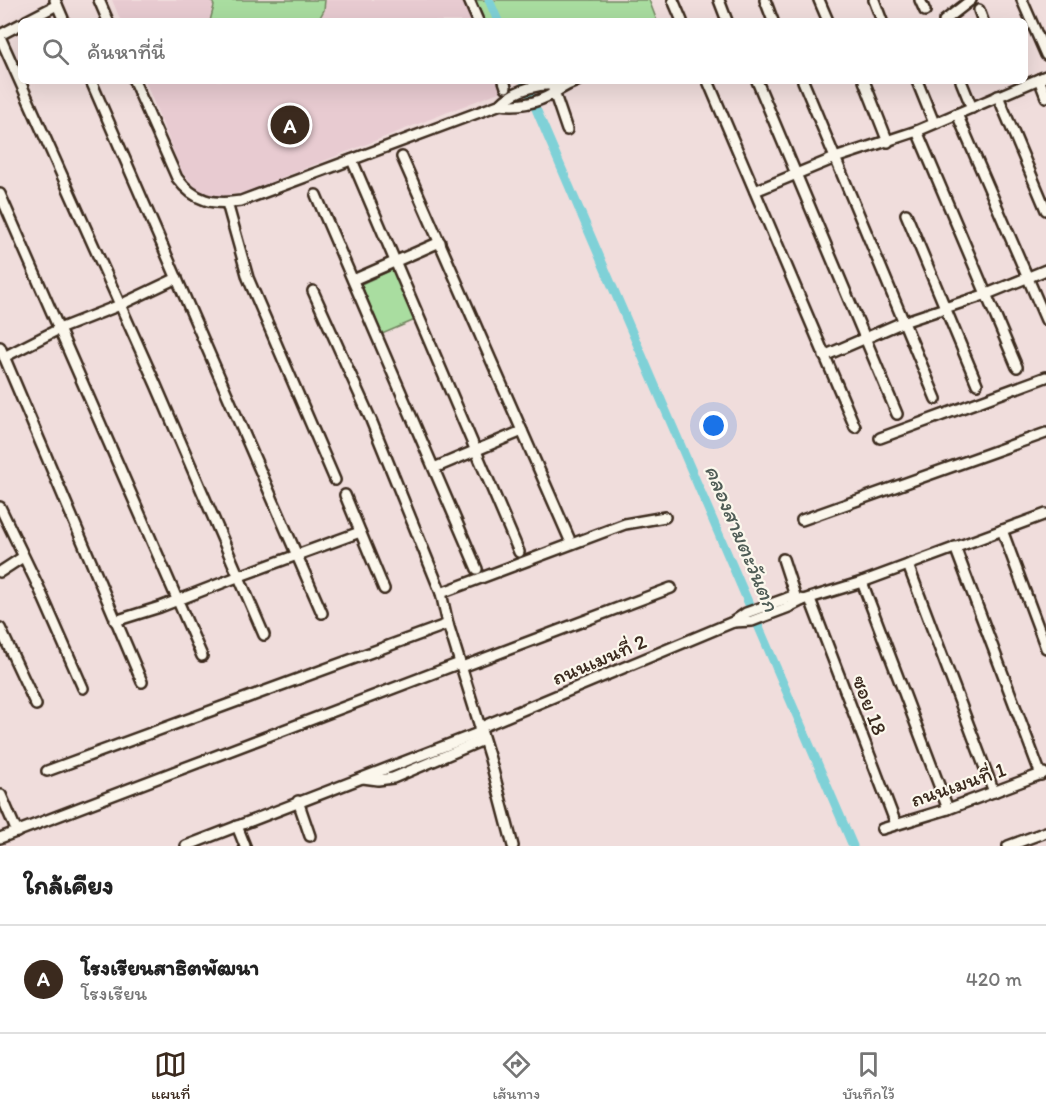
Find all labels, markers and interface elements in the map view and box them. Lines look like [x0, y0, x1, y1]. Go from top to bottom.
search box [18, 18, 1028, 84]
icon: search [39, 35, 72, 68]
text: ค้นหาที่นี่ [87, 38, 165, 65]
pin: A [270, 102, 310, 148]
your location [699, 411, 728, 440]
water label: คลองสามตะวันตก [699, 461, 785, 616]
street label: ถนนเมนที่ 2 [548, 628, 650, 690]
street label: ซอย 18 [847, 672, 893, 738]
street label: ถนนเมนที่ 1 [907, 756, 1009, 812]
text: ใกล้เคียง [24, 869, 114, 901]
text: โรงเรียนสาธิตพัฒนา [81, 954, 259, 981]
text: A [37, 967, 50, 991]
text: 420 m [966, 967, 1022, 991]
text: โรงเรียน [81, 981, 147, 1005]
tab: แผนที่ [151, 1048, 190, 1103]
tab: เส้นทาง [492, 1048, 540, 1103]
tab: บันทึกไว้ [842, 1048, 895, 1103]

